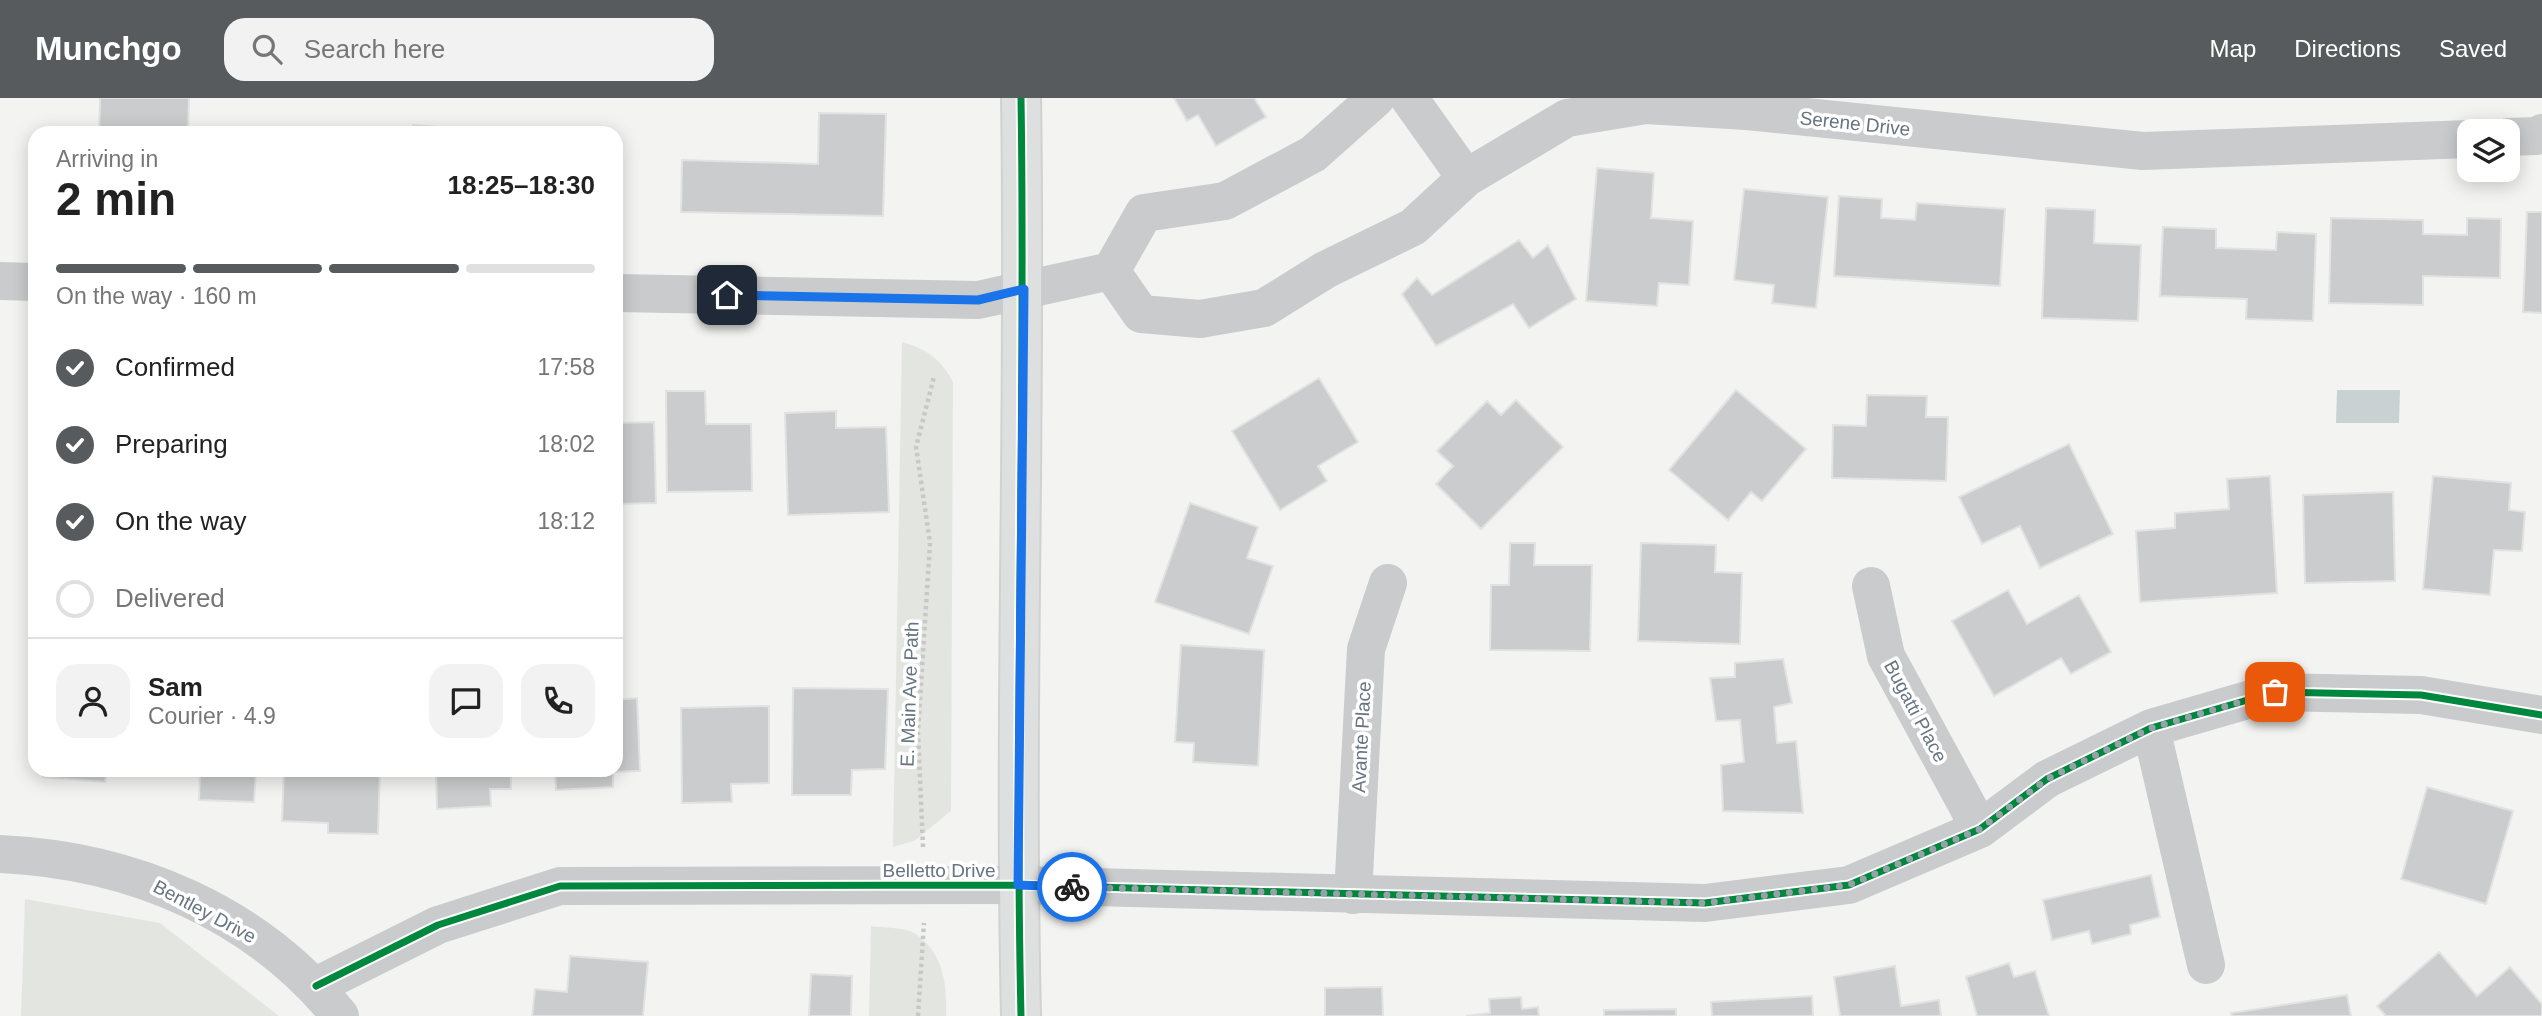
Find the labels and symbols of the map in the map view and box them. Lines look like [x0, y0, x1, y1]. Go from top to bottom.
street label: Serene Drive [1799, 107, 1911, 140]
pin [697, 265, 757, 325]
street label: E. Main Ave Path [896, 621, 923, 767]
street label: Bugatti Place [1880, 657, 1951, 766]
pin [2245, 662, 2305, 722]
street label: Avante Place [1348, 681, 1375, 793]
courier [1037, 852, 1107, 922]
street label: Belletto Drive [883, 860, 996, 881]
street label: Bentley Drive [150, 876, 260, 947]

